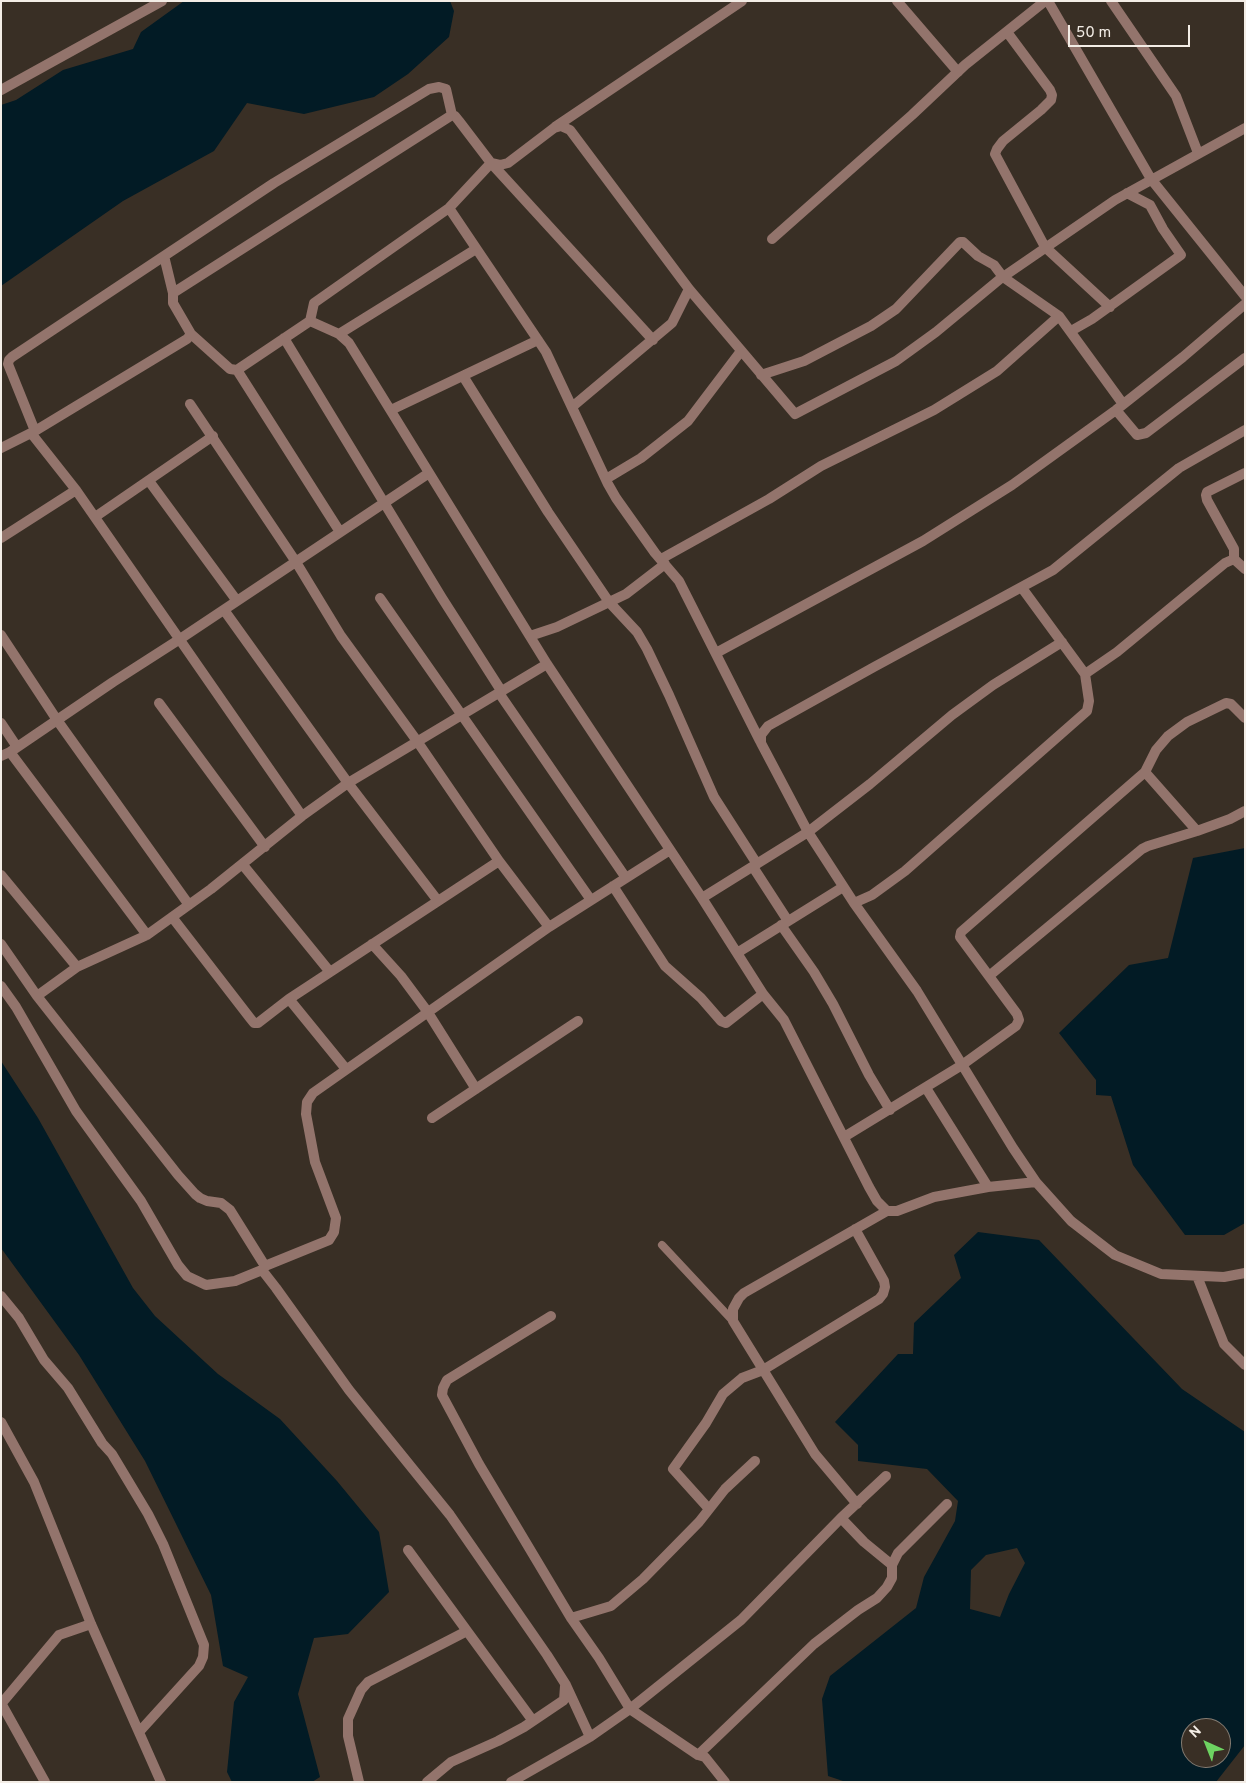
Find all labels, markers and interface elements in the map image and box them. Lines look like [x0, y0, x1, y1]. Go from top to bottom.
scale bar [1071, 15, 1194, 47]
text: 50 m [1076, 24, 1111, 43]
north arrow [1181, 1718, 1231, 1768]
text: N [1186, 1723, 1205, 1742]

